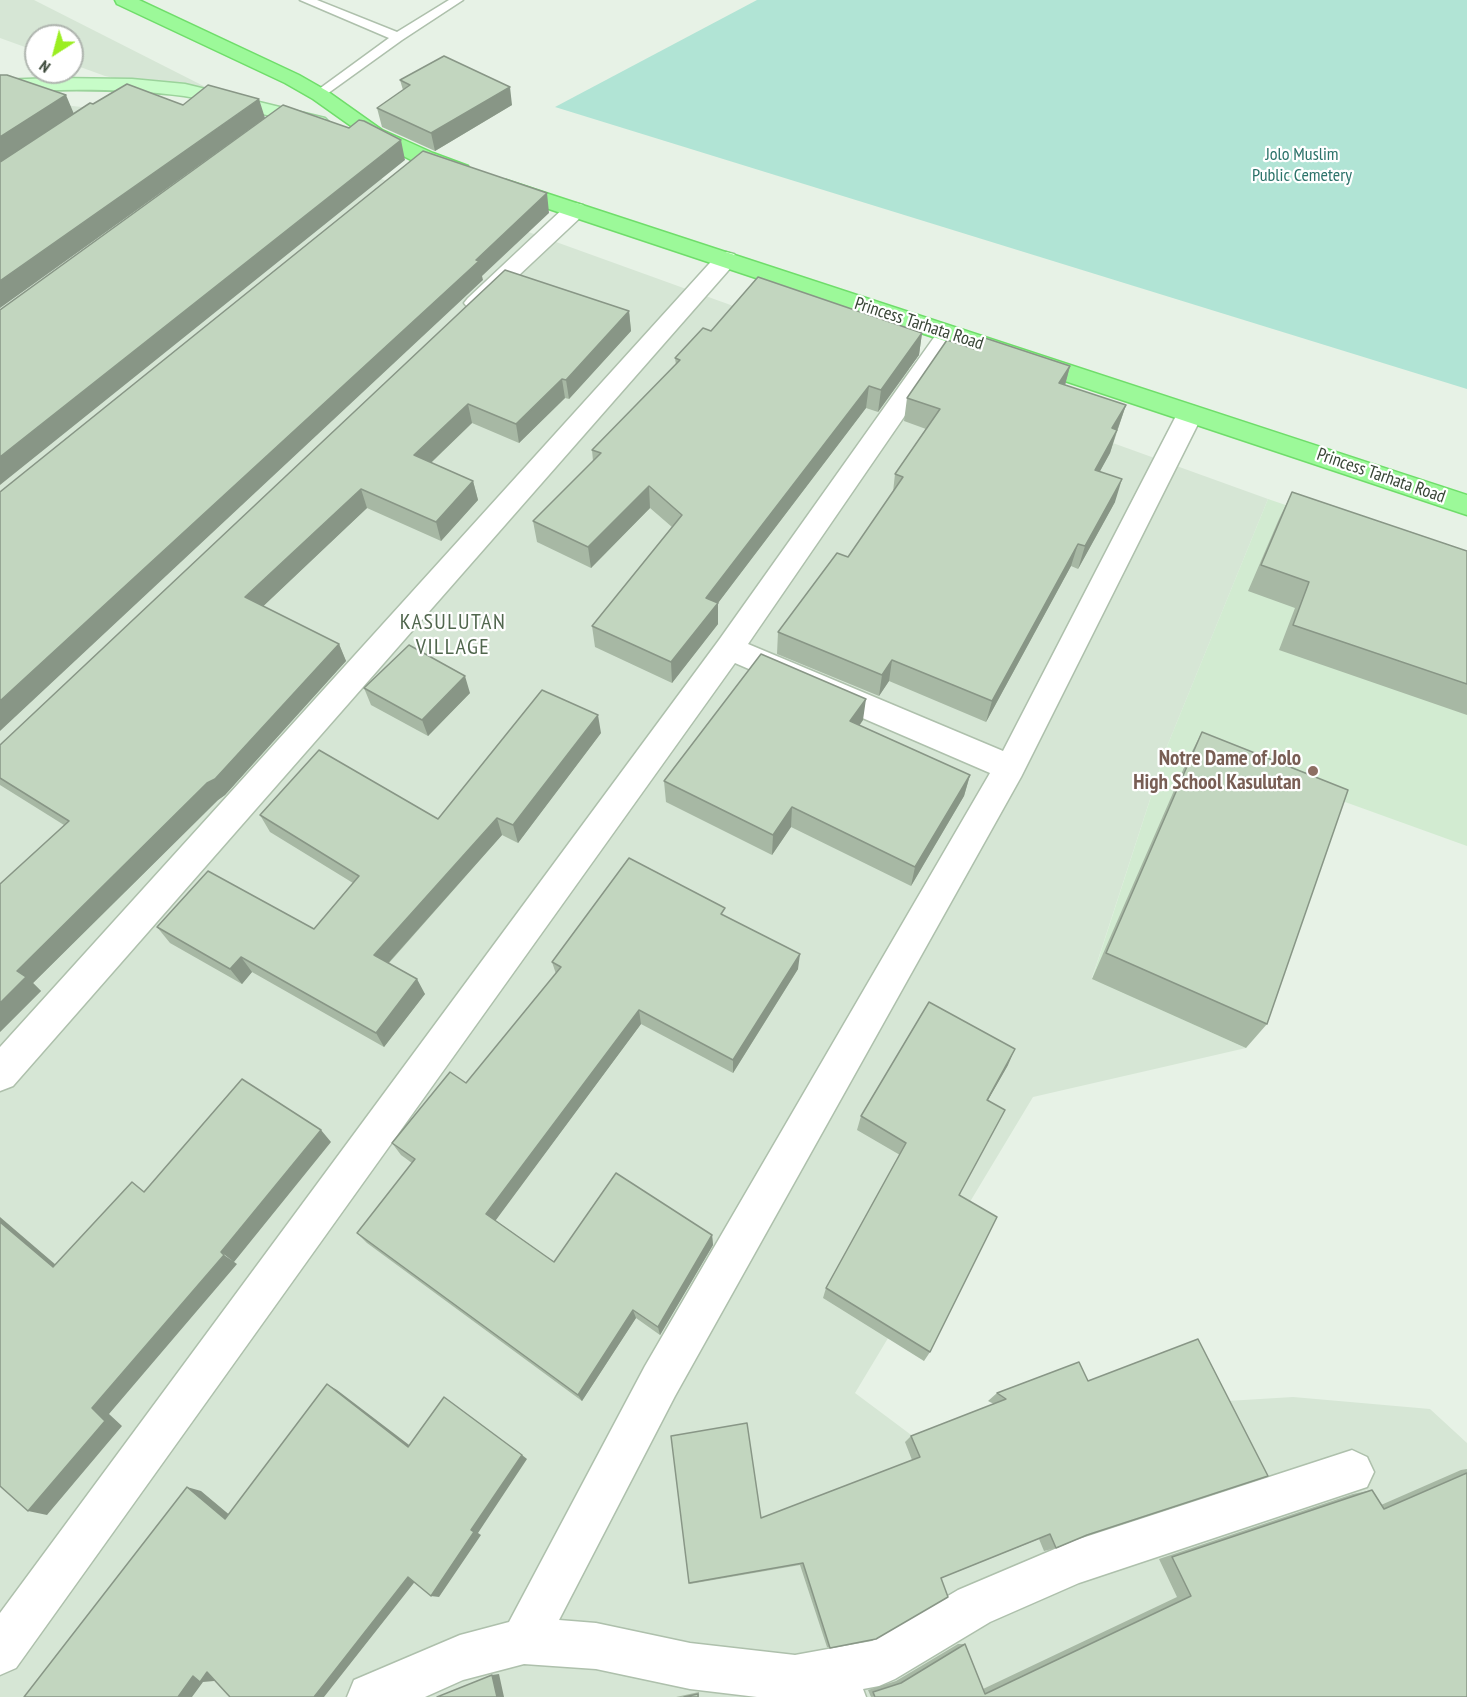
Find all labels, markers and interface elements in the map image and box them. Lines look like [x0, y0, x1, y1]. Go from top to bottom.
north arrow [24, 24, 84, 84]
text: N [35, 56, 54, 78]
park label: Jolo Muslim Public Cemetery [1252, 144, 1352, 186]
street label: Princess Tarhata Road [852, 293, 986, 355]
street label: Princess Tarhata Road [1314, 444, 1448, 508]
district label: KASULUTAN VILLAGE [400, 610, 506, 662]
place label: Notre Dame of Jolo High School Kasulutan [1133, 746, 1301, 796]
marker: Notre Dame of Jolo High School Kasulutan [1306, 764, 1320, 778]

